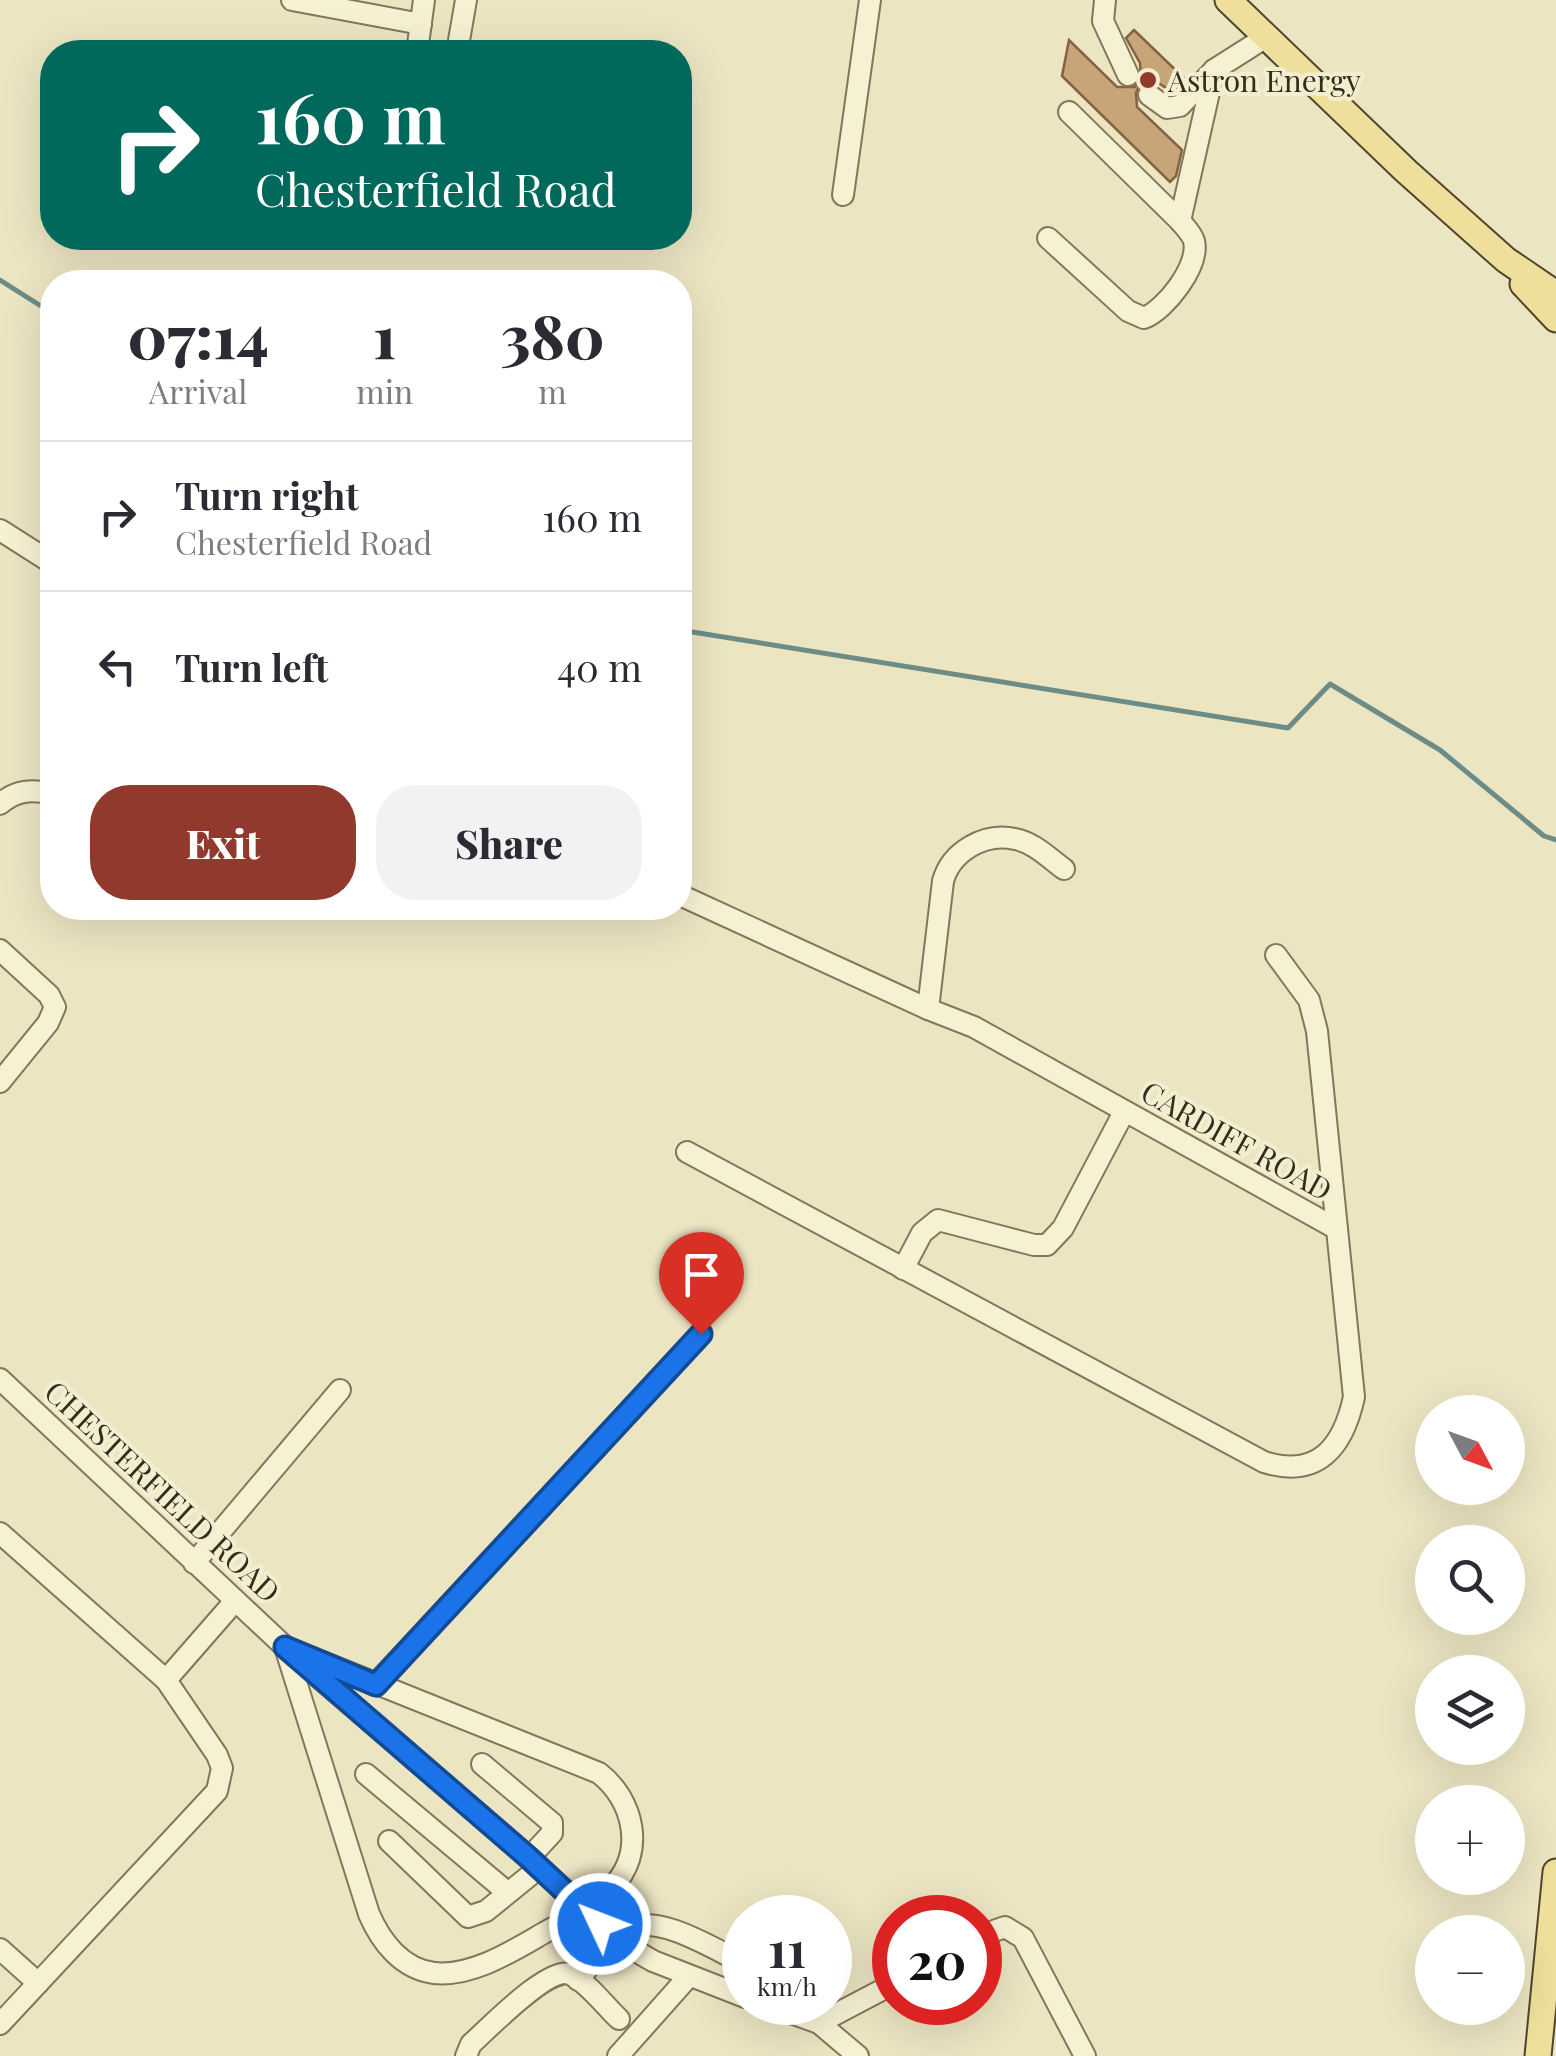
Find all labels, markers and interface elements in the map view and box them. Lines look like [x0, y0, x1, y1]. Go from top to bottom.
place label: Astron Energy [1167, 60, 1361, 100]
text: 160 m [255, 68, 446, 162]
marker: Astron Energy [1137, 69, 1159, 91]
icon: right [90, 80, 220, 210]
text: Chesterfield Road [255, 158, 617, 218]
text: 07:14 [127, 294, 269, 374]
text: 1 [373, 294, 396, 374]
text: 380 [501, 294, 605, 374]
text: Arrival [149, 369, 247, 412]
text: min [356, 369, 413, 412]
text: m [538, 369, 567, 412]
text: Turn right [175, 469, 359, 520]
icon: right [90, 489, 145, 544]
text: 160 m [542, 491, 642, 542]
text: Chesterfield Road [175, 520, 432, 563]
icon: left [90, 639, 145, 694]
text: Turn left [175, 641, 328, 692]
text: 40 m [557, 641, 642, 692]
button: Exit [90, 785, 356, 900]
button: Share [376, 785, 642, 900]
street label: CARDIFF ROAD [1135, 1071, 1339, 1209]
pin [659, 1232, 744, 1335]
icon: arrive [674, 1247, 729, 1302]
street label: CHESTERFIELD ROAD [37, 1371, 289, 1611]
north arrow [1415, 1395, 1525, 1505]
map controls [1415, 1395, 1525, 2025]
button: search [1415, 1525, 1525, 1635]
button: layers [1415, 1655, 1525, 1765]
button: + [1415, 1785, 1525, 1895]
position arrow [548, 1872, 652, 1976]
speed limit sign: 20 [872, 1895, 1002, 2025]
text: 11 [768, 1914, 806, 1981]
button: − [1415, 1915, 1525, 2025]
text: km/h [757, 1969, 817, 2002]

